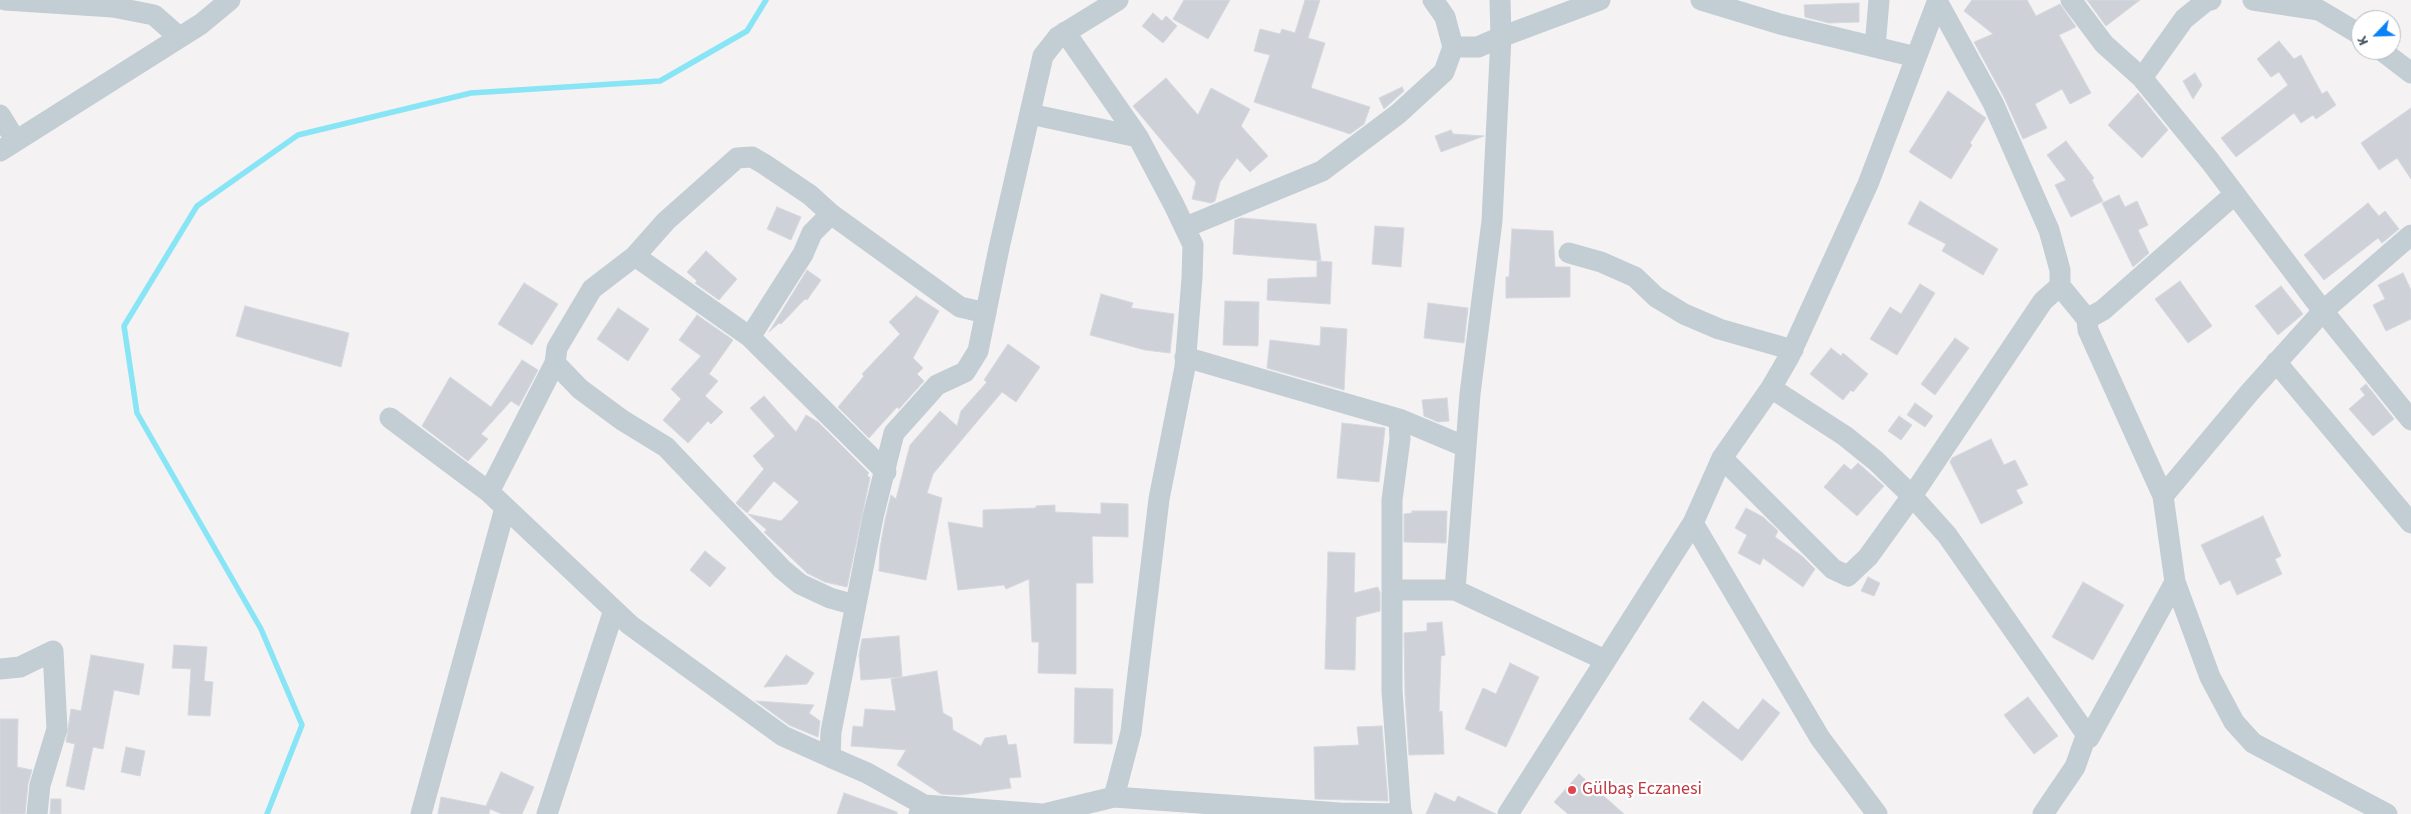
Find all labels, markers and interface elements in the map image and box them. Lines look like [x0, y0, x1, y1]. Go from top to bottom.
north arrow [2351, 10, 2401, 60]
text: K [2352, 33, 2374, 49]
place label: Gülbaş Eczanesi [1582, 779, 1702, 801]
marker: Gülbaş Eczanesi [1566, 784, 1578, 796]

